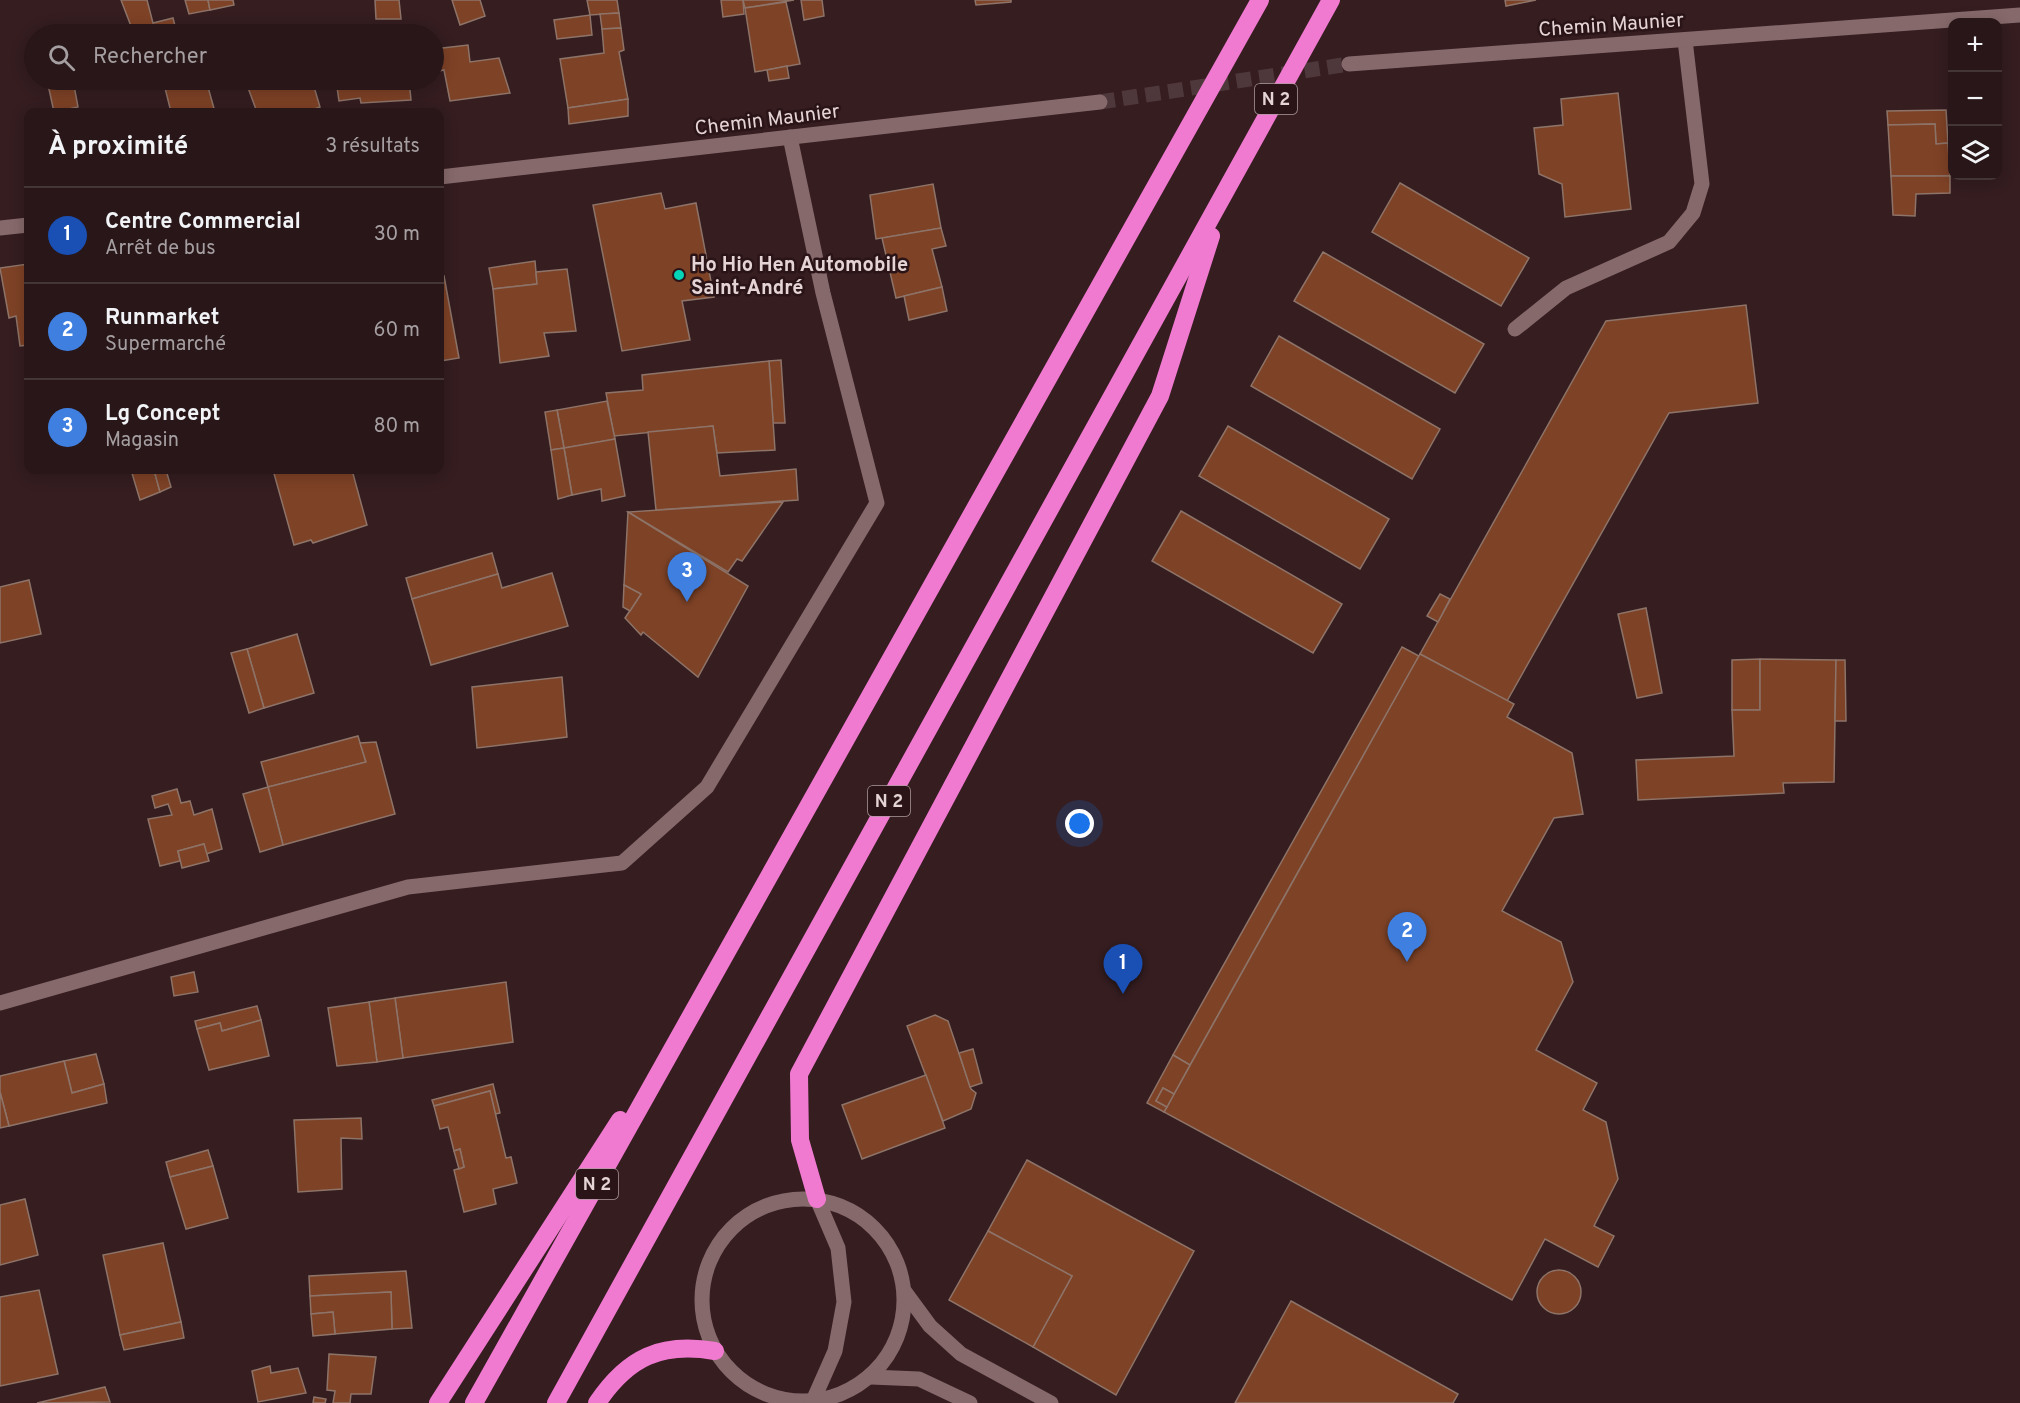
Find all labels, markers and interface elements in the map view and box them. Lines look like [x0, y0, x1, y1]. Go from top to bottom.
street label: Chemin Maunier [1537, 8, 1685, 44]
map controls [1948, 18, 2002, 180]
button: + [1948, 18, 2002, 72]
search box [24, 24, 444, 90]
icon: search [45, 41, 78, 74]
text: Rechercher [93, 44, 207, 71]
button: − [1948, 72, 2002, 126]
road number: N 2 [1255, 84, 1297, 114]
street label: Chemin Maunier [693, 99, 841, 143]
button: layers [1948, 126, 2002, 180]
text: À proximité [48, 131, 188, 164]
text: 3 résultats [325, 134, 420, 160]
text: Centre Commercial [105, 209, 301, 236]
text: 1 [64, 222, 72, 248]
text: 30 m [374, 222, 420, 248]
text: Arrêt de bus [105, 236, 216, 262]
place label: Ho Hio Hen Automobile Saint-André [691, 253, 908, 302]
marker: Ho Hio Hen Automobile Saint-André [672, 268, 686, 282]
text: Runmarket [105, 305, 219, 332]
text: 2 [61, 318, 74, 344]
text: 60 m [374, 318, 420, 344]
text: Supermarché [105, 332, 226, 358]
text: Lg Concept [105, 401, 220, 428]
text: 3 [62, 414, 74, 440]
text: 80 m [374, 414, 420, 440]
text: Magasin [105, 428, 179, 454]
pin: 3 [668, 552, 706, 602]
road number: N 2 [868, 786, 910, 816]
your location [1065, 809, 1094, 838]
pin: 2 [1388, 912, 1426, 962]
pin: 1 [1104, 944, 1142, 994]
road number: N 2 [576, 1169, 618, 1199]

